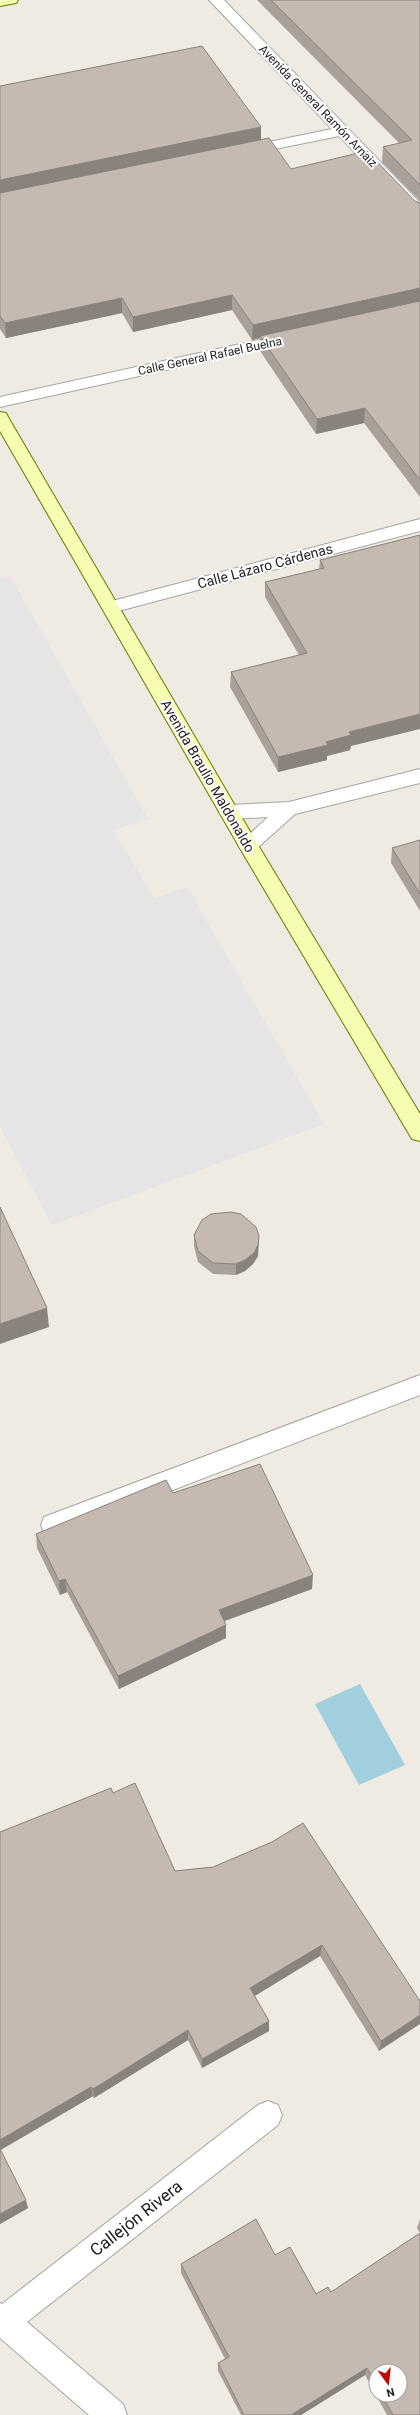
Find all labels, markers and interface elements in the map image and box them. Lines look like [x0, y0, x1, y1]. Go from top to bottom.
street label: Avenida General Ramón Arnaiz [256, 42, 380, 170]
street label: Calle General Rafael Buelna [137, 334, 283, 378]
street label: Calle Lázaro Cárdenas [196, 540, 334, 592]
street label: Avenida Braulio Maldonaldo [158, 697, 258, 855]
street label: Callejón Rivera [86, 2176, 186, 2260]
north arrow [368, 2363, 408, 2403]
text: N [385, 2385, 396, 2400]

